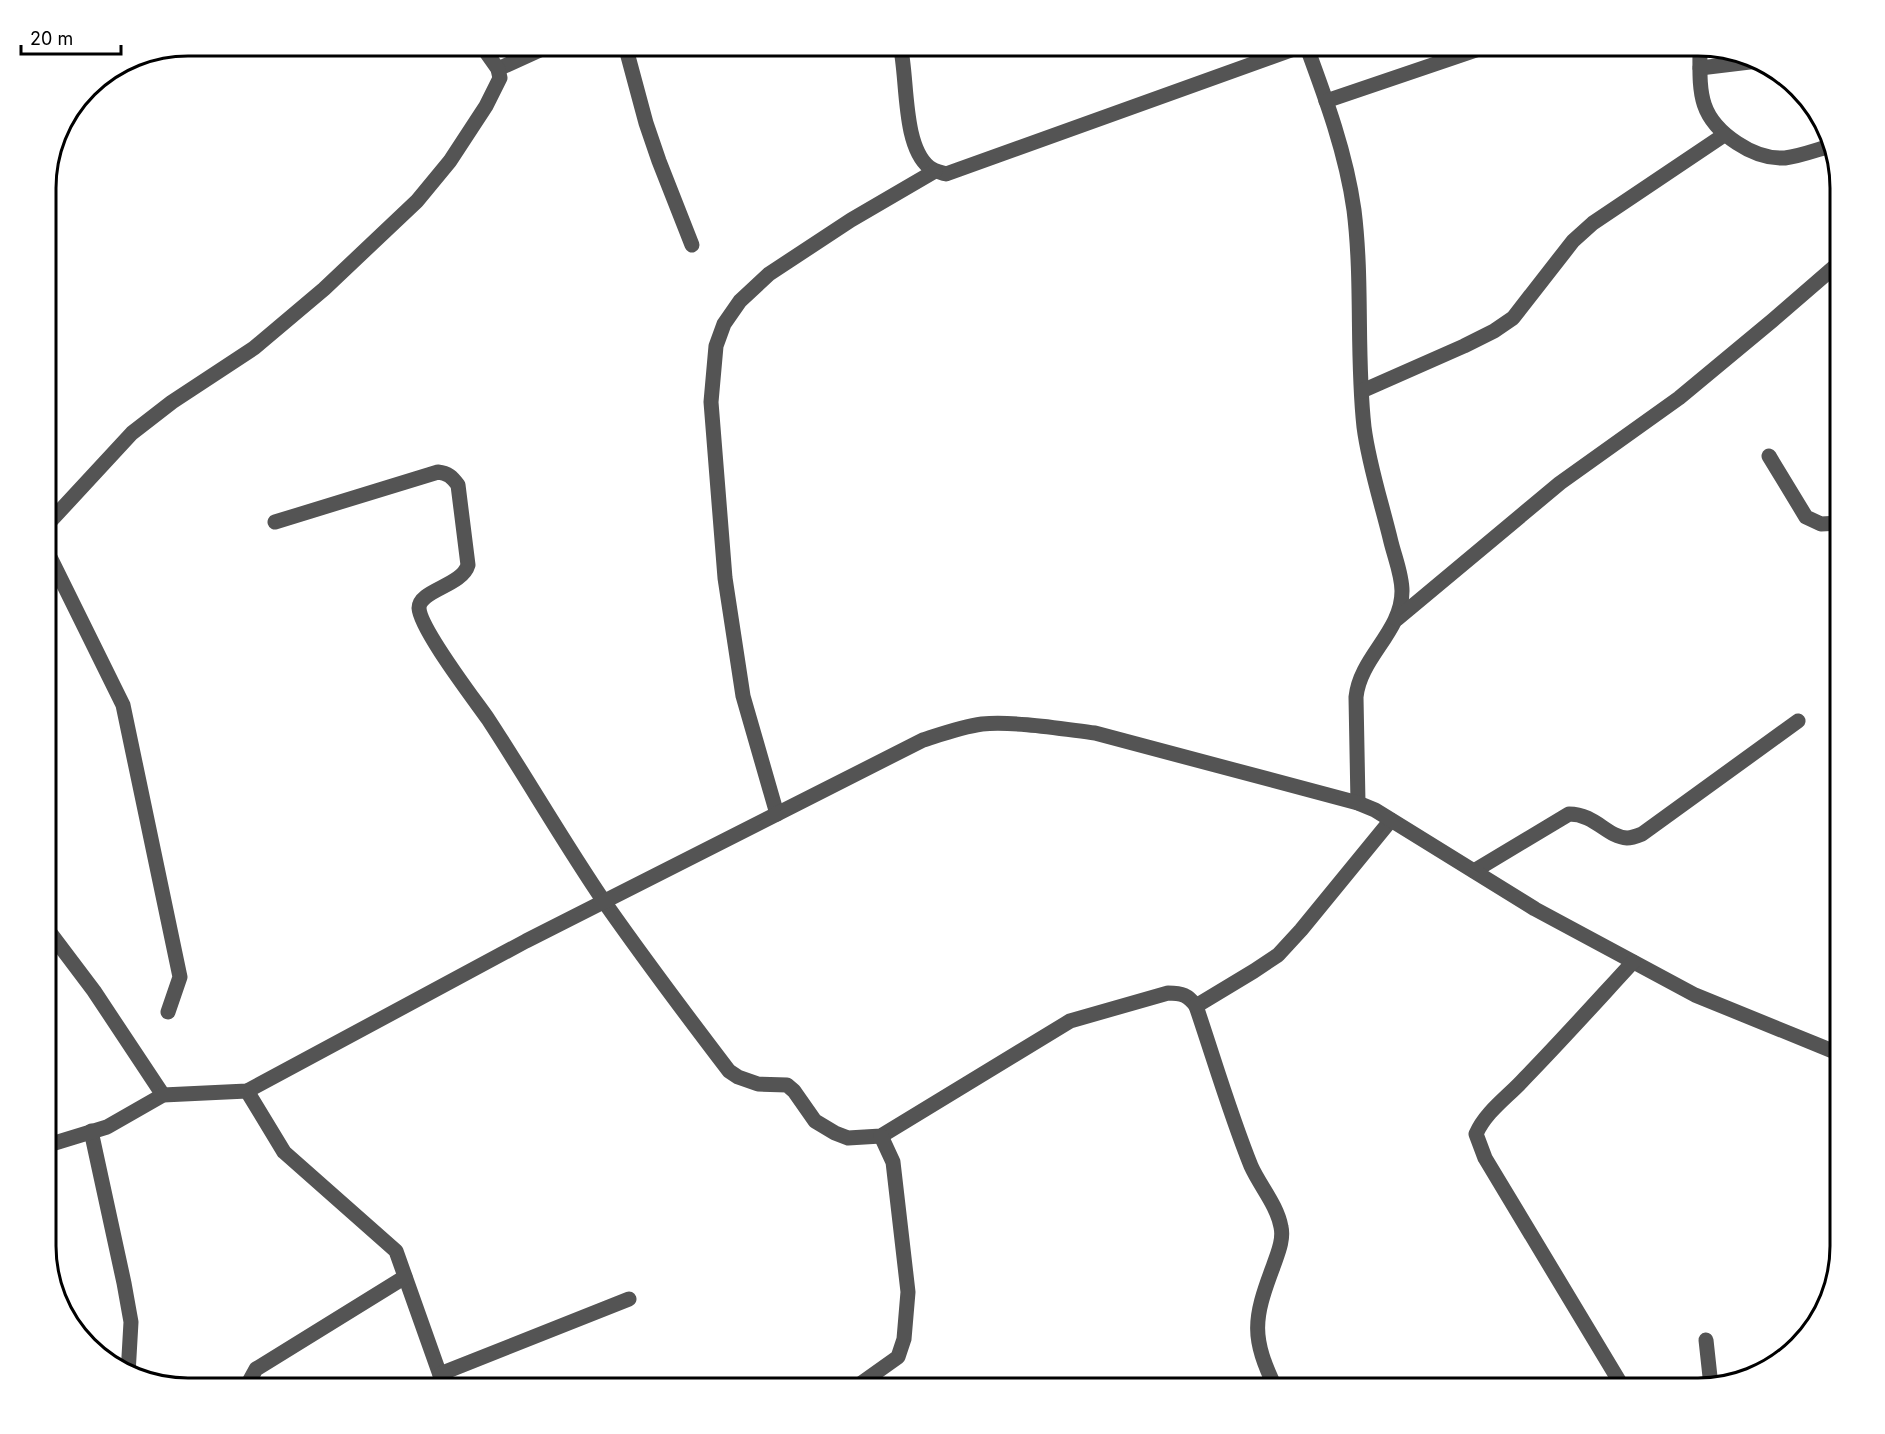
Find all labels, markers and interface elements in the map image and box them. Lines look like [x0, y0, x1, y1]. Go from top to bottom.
scale bar [21, 18, 122, 56]
text: 20 m [30, 28, 73, 49]

